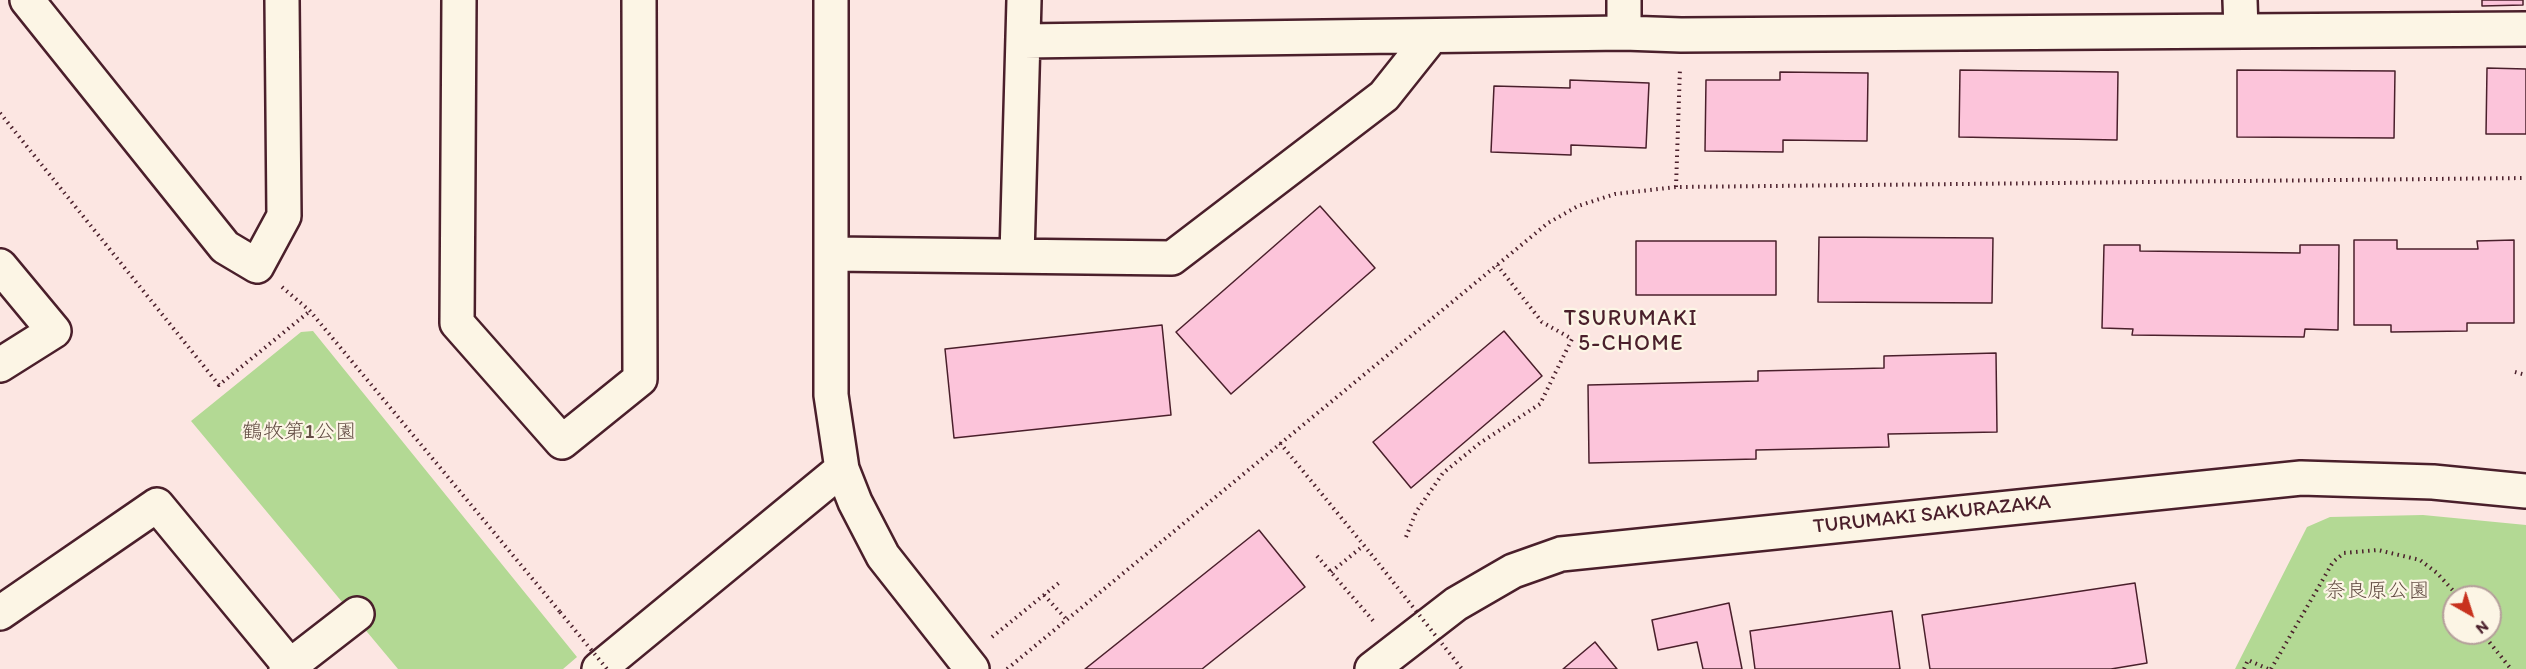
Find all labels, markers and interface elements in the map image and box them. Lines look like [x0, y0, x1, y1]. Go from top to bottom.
district label: TSURUMAKI 5-CHOME [1564, 306, 1698, 358]
park label: 鶴牧第1公園 [242, 420, 356, 446]
street label: TURUMAKI SAKURAZAKA [1812, 490, 2052, 540]
park label: 奈良原公園 [2325, 579, 2429, 605]
north arrow [2442, 585, 2502, 645]
text: N [2472, 617, 2493, 639]

